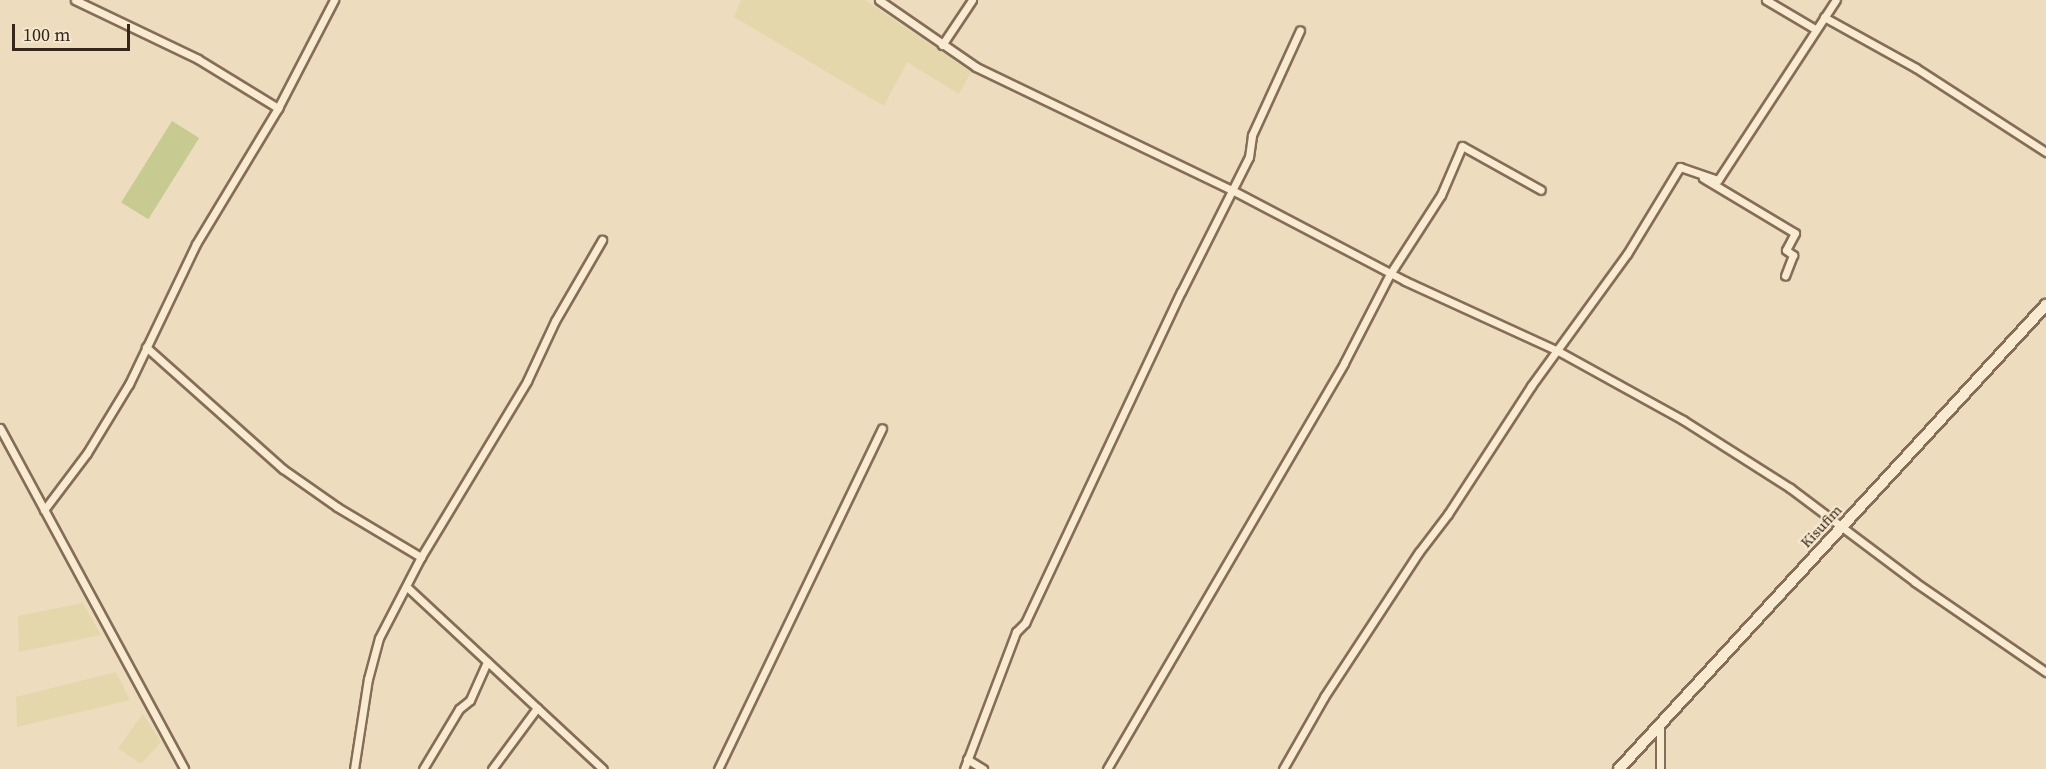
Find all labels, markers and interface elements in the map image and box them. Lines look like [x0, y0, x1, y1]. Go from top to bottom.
scale bar [15, 12, 134, 50]
text: 100 m [23, 22, 70, 47]
street label: Kisufim [1797, 501, 1845, 551]

